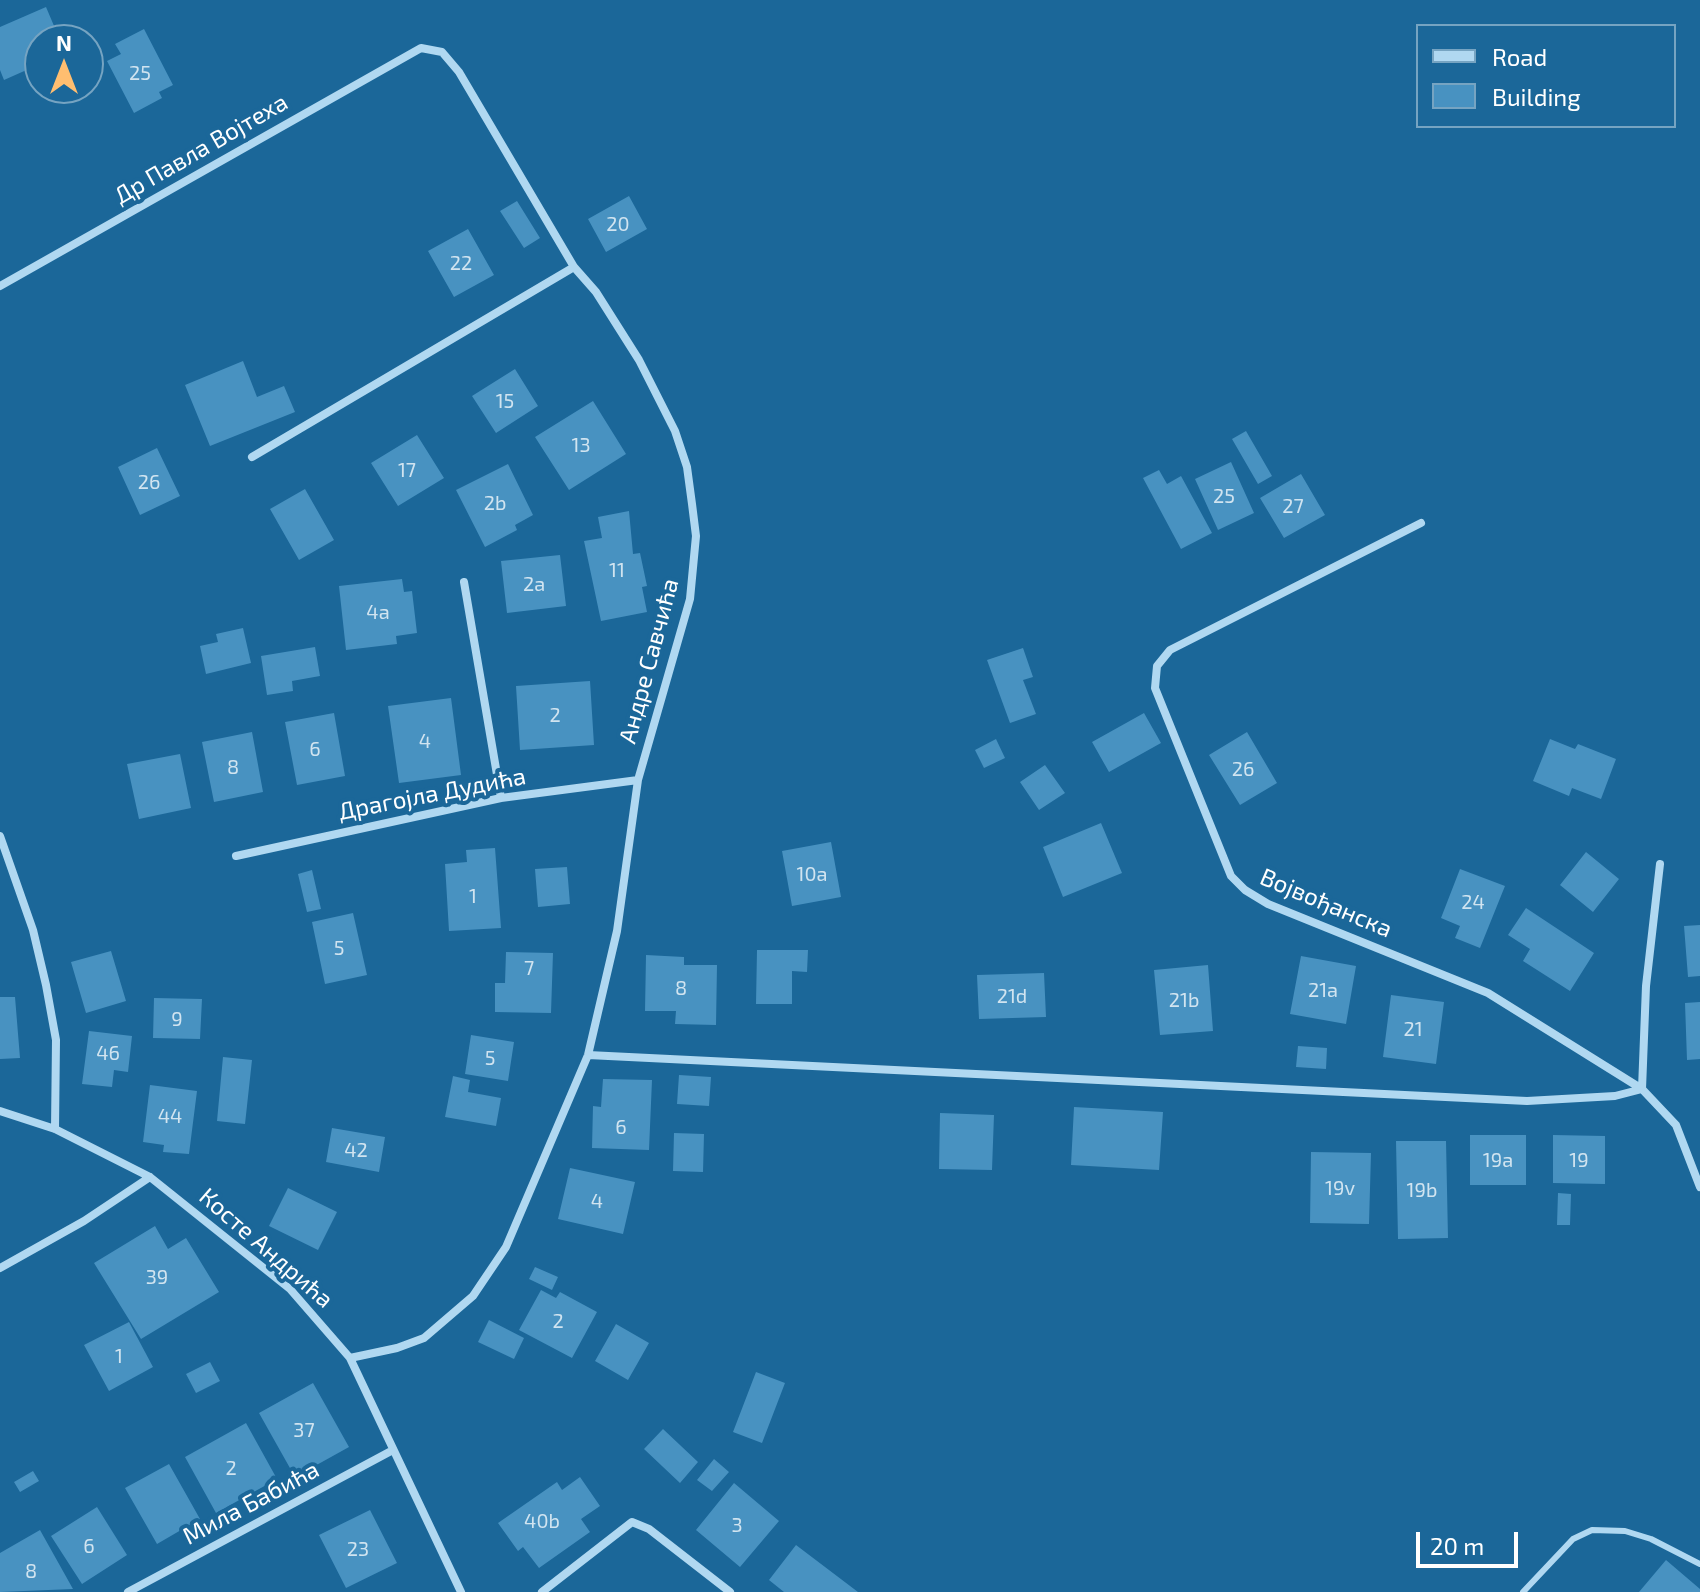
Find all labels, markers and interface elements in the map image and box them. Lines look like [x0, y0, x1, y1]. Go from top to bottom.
north arrow [24, 24, 104, 104]
legend [1416, 24, 1676, 128]
text: N [56, 29, 72, 55]
text: Road [1492, 42, 1547, 71]
house number: 25 [129, 61, 151, 85]
text: Building [1492, 82, 1581, 111]
street label: Др Павла Војтеха [109, 88, 293, 210]
house number: 20 [606, 212, 630, 236]
house number: 22 [450, 251, 472, 275]
house number: 15 [496, 389, 514, 413]
house number: 13 [571, 433, 591, 457]
house number: 17 [398, 458, 416, 482]
house number: 26 [138, 470, 160, 494]
house number: 25 [1213, 484, 1235, 508]
house number: 2b [484, 491, 506, 515]
house number: 27 [1282, 494, 1304, 518]
house number: 11 [609, 558, 625, 582]
house number: 2a [523, 572, 545, 596]
street label: Андре Савчића [613, 575, 685, 747]
house number: 4a [366, 600, 390, 624]
house number: 2 [549, 703, 561, 727]
house number: 4 [419, 729, 431, 753]
house number: 6 [309, 737, 321, 761]
house number: 8 [227, 755, 239, 779]
house number: 26 [1232, 757, 1254, 781]
street label: Драгојла Дудића [336, 762, 528, 826]
house number: 10a [797, 862, 827, 886]
street label: Војвођанска [1256, 862, 1396, 944]
house number: 1 [469, 884, 477, 908]
house number: 24 [1461, 890, 1485, 914]
house number: 5 [334, 936, 344, 960]
house number: 7 [524, 956, 534, 980]
house number: 8 [675, 976, 687, 1000]
house number: 21a [1308, 978, 1338, 1002]
house number: 21d [997, 984, 1027, 1008]
house number: 21b [1169, 988, 1199, 1012]
house number: 9 [171, 1007, 183, 1031]
house number: 21 [1403, 1017, 1423, 1041]
house number: 46 [96, 1041, 120, 1065]
house number: 5 [485, 1046, 495, 1070]
house number: 44 [158, 1104, 182, 1128]
house number: 6 [615, 1115, 627, 1139]
house number: 42 [344, 1138, 368, 1162]
house number: 19a [1483, 1148, 1513, 1172]
house number: 19 [1569, 1148, 1589, 1172]
house number: 19v [1325, 1176, 1355, 1200]
house number: 19b [1407, 1178, 1437, 1202]
street label: Косте Андрића [193, 1182, 339, 1314]
house number: 4 [591, 1189, 603, 1213]
house number: 39 [146, 1265, 168, 1289]
house number: 2 [552, 1309, 564, 1333]
house number: 1 [115, 1344, 123, 1368]
house number: 37 [293, 1418, 315, 1442]
street label: Мила Бабића [178, 1455, 324, 1551]
house number: 2 [225, 1456, 237, 1480]
house number: 40b [524, 1509, 560, 1533]
house number: 3 [731, 1513, 743, 1537]
scale bar [1420, 1516, 1522, 1566]
text: 20 m [1430, 1531, 1484, 1560]
house number: 6 [83, 1534, 95, 1558]
house number: 23 [347, 1537, 369, 1561]
house number: 8 [25, 1559, 37, 1583]

